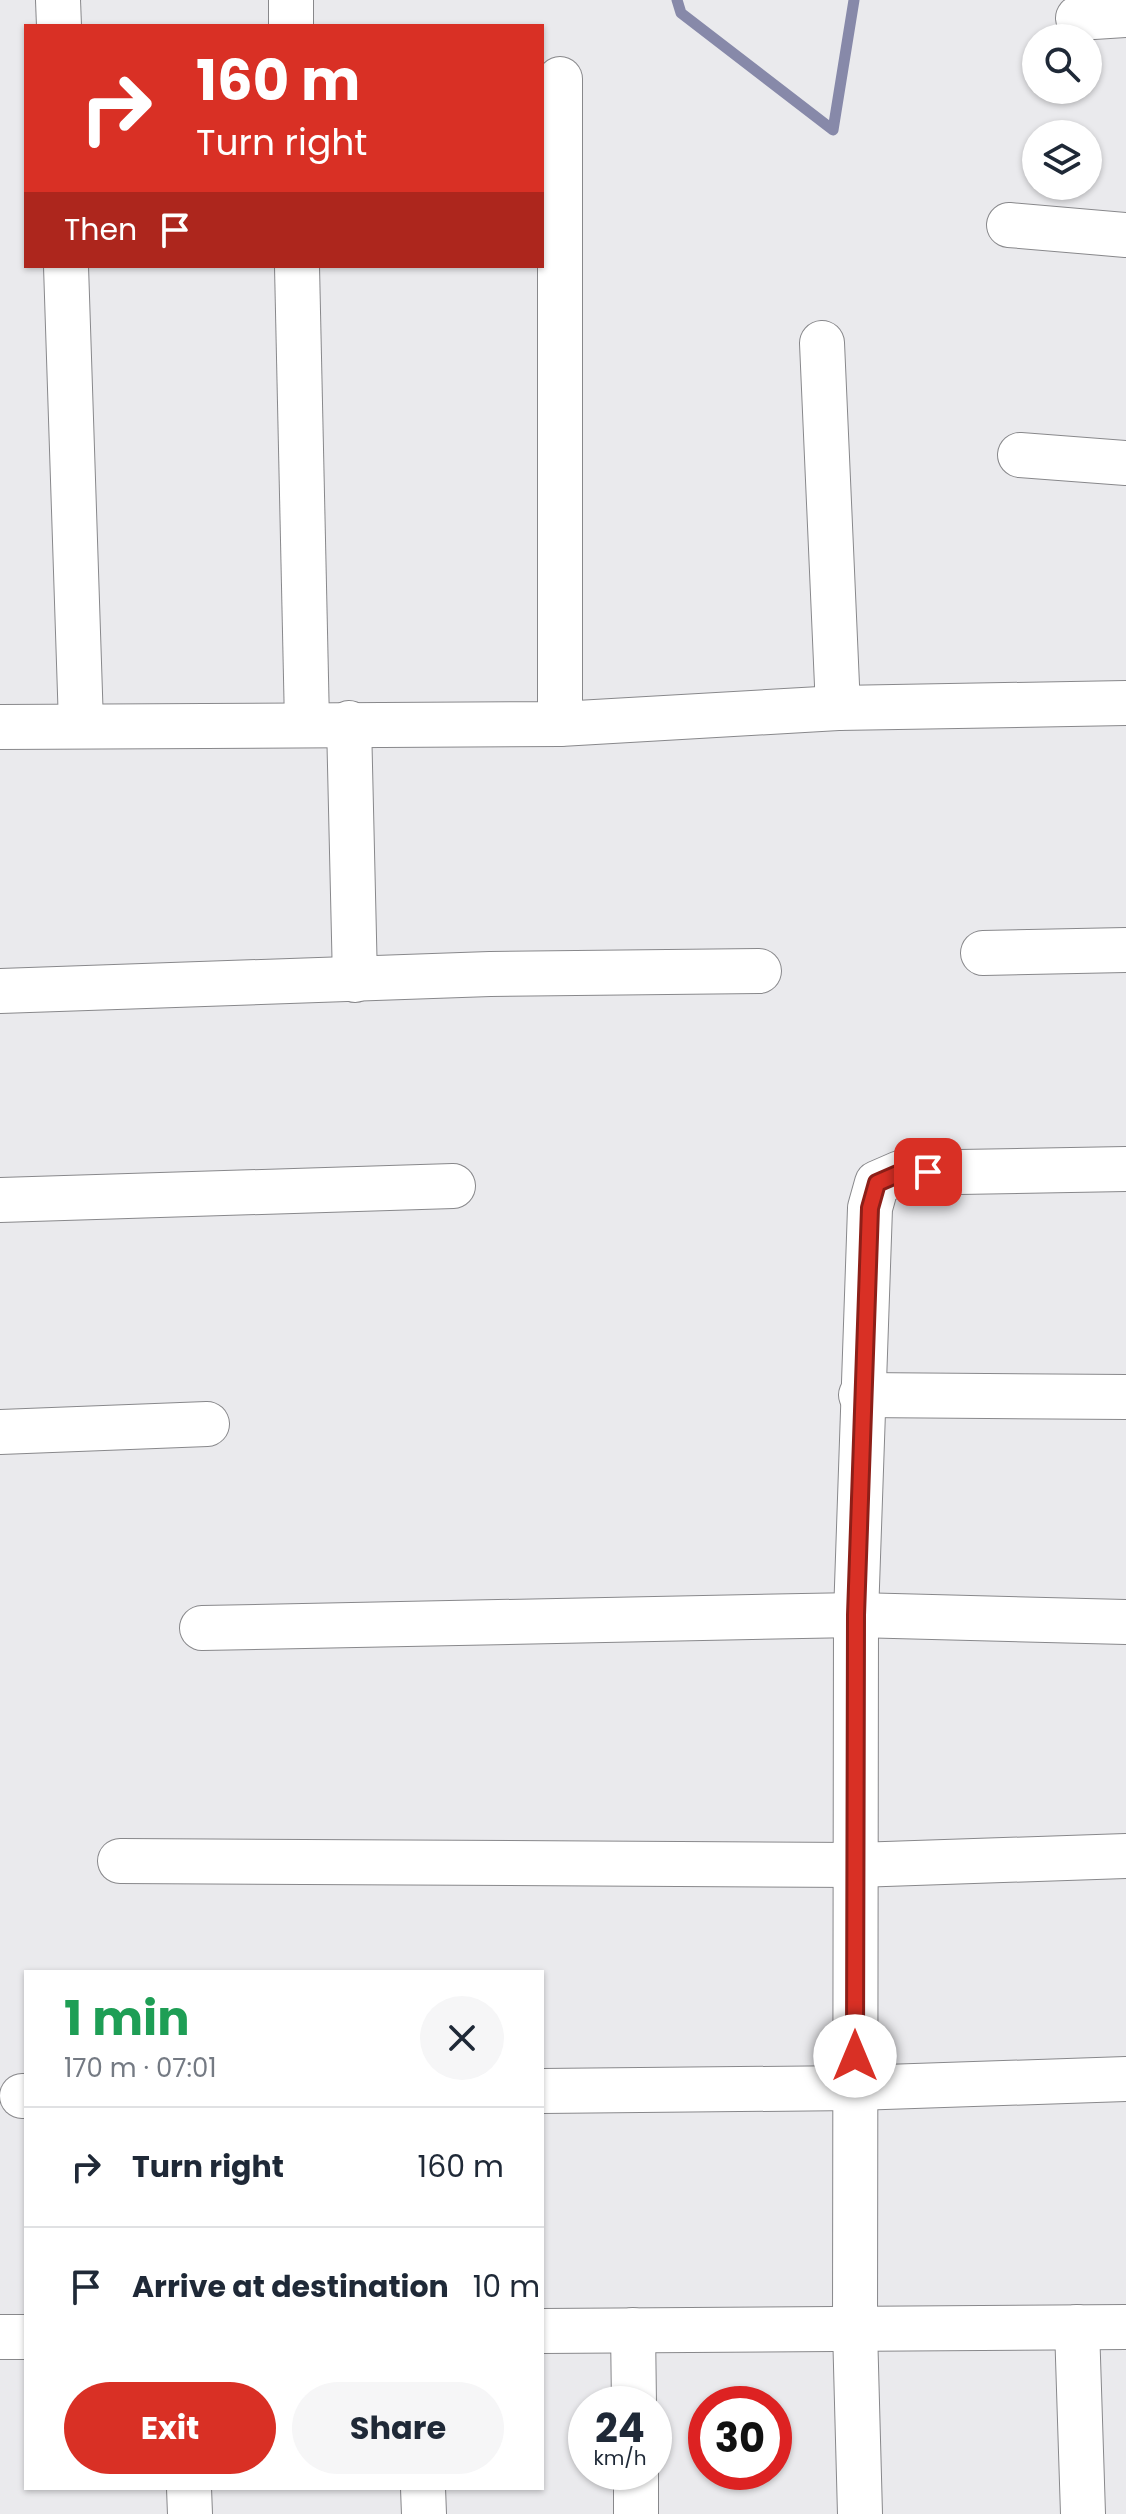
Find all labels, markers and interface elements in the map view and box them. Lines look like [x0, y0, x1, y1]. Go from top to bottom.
map controls [1022, 24, 1102, 200]
button: search [1022, 24, 1102, 104]
text: 160 m [196, 41, 360, 120]
icon: right [64, 56, 168, 160]
text: Turn right [196, 117, 367, 168]
button: layers [1022, 120, 1102, 200]
text: Then [64, 208, 137, 251]
icon: arrive [153, 208, 197, 252]
pin [894, 1138, 962, 1206]
icon: arrive [906, 1150, 950, 1194]
text: 1 min [64, 1985, 190, 2052]
button: close [420, 1996, 504, 2080]
position arrow [813, 2014, 897, 2098]
text: 170 m · 07:01 [64, 2050, 217, 2086]
icon: right [64, 2145, 108, 2189]
text: Turn right [132, 2145, 284, 2188]
text: 160 m [418, 2145, 504, 2188]
icon: arrive [64, 2265, 108, 2309]
text: Arrive at destination [132, 2265, 449, 2308]
text: 10 m [473, 2265, 540, 2308]
button: Exit [64, 2382, 276, 2474]
button: Share [292, 2382, 504, 2474]
speed limit sign: 30 [688, 2386, 792, 2490]
text: 24 [595, 2400, 645, 2456]
text: km/h [593, 2444, 647, 2472]

